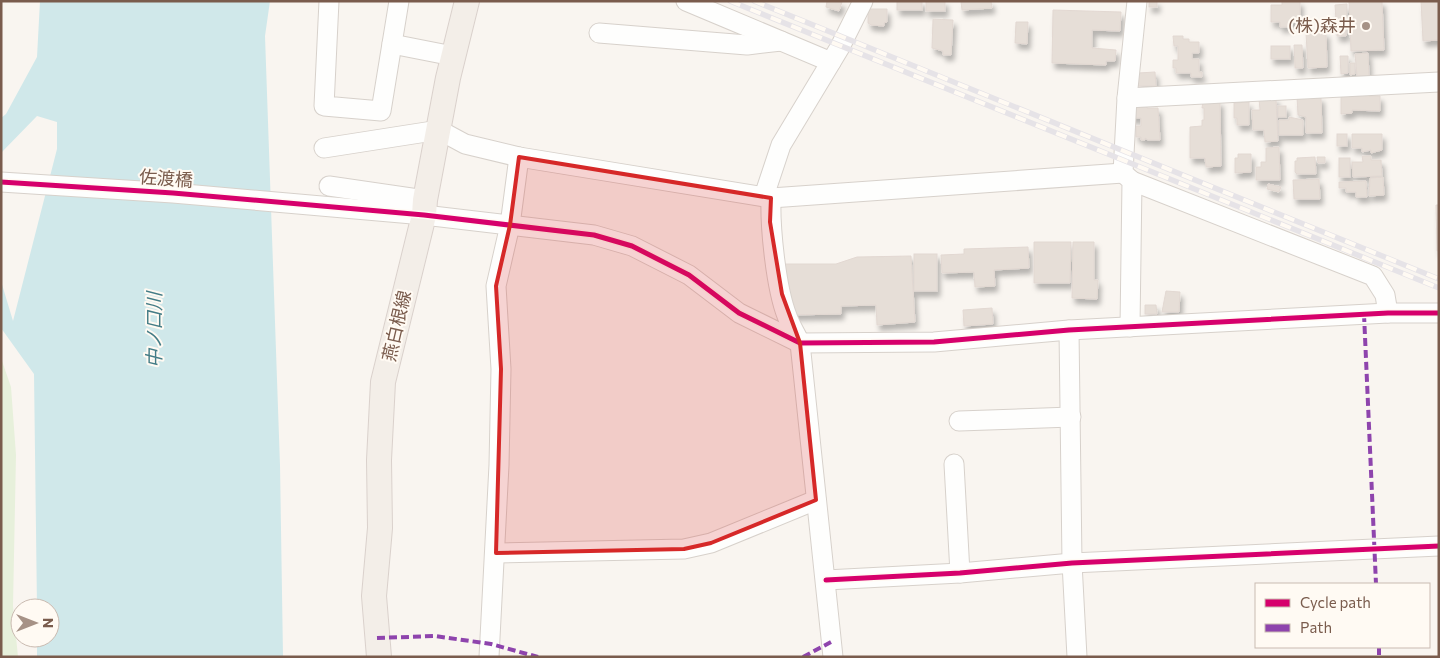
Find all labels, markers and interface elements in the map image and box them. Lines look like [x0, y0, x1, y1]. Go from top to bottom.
place label: (株)森井 [1288, 14, 1356, 36]
marker: (株)森井 [1360, 20, 1372, 32]
street label: 佐渡橋 [138, 165, 194, 191]
street label: 燕白根線 [377, 288, 415, 363]
water label: 中ノ口川 [142, 290, 165, 368]
legend [1255, 583, 1430, 648]
text: Cycle path [1300, 593, 1371, 611]
north arrow [10, 598, 60, 648]
text: N [40, 618, 57, 628]
text: Path [1300, 618, 1332, 636]

